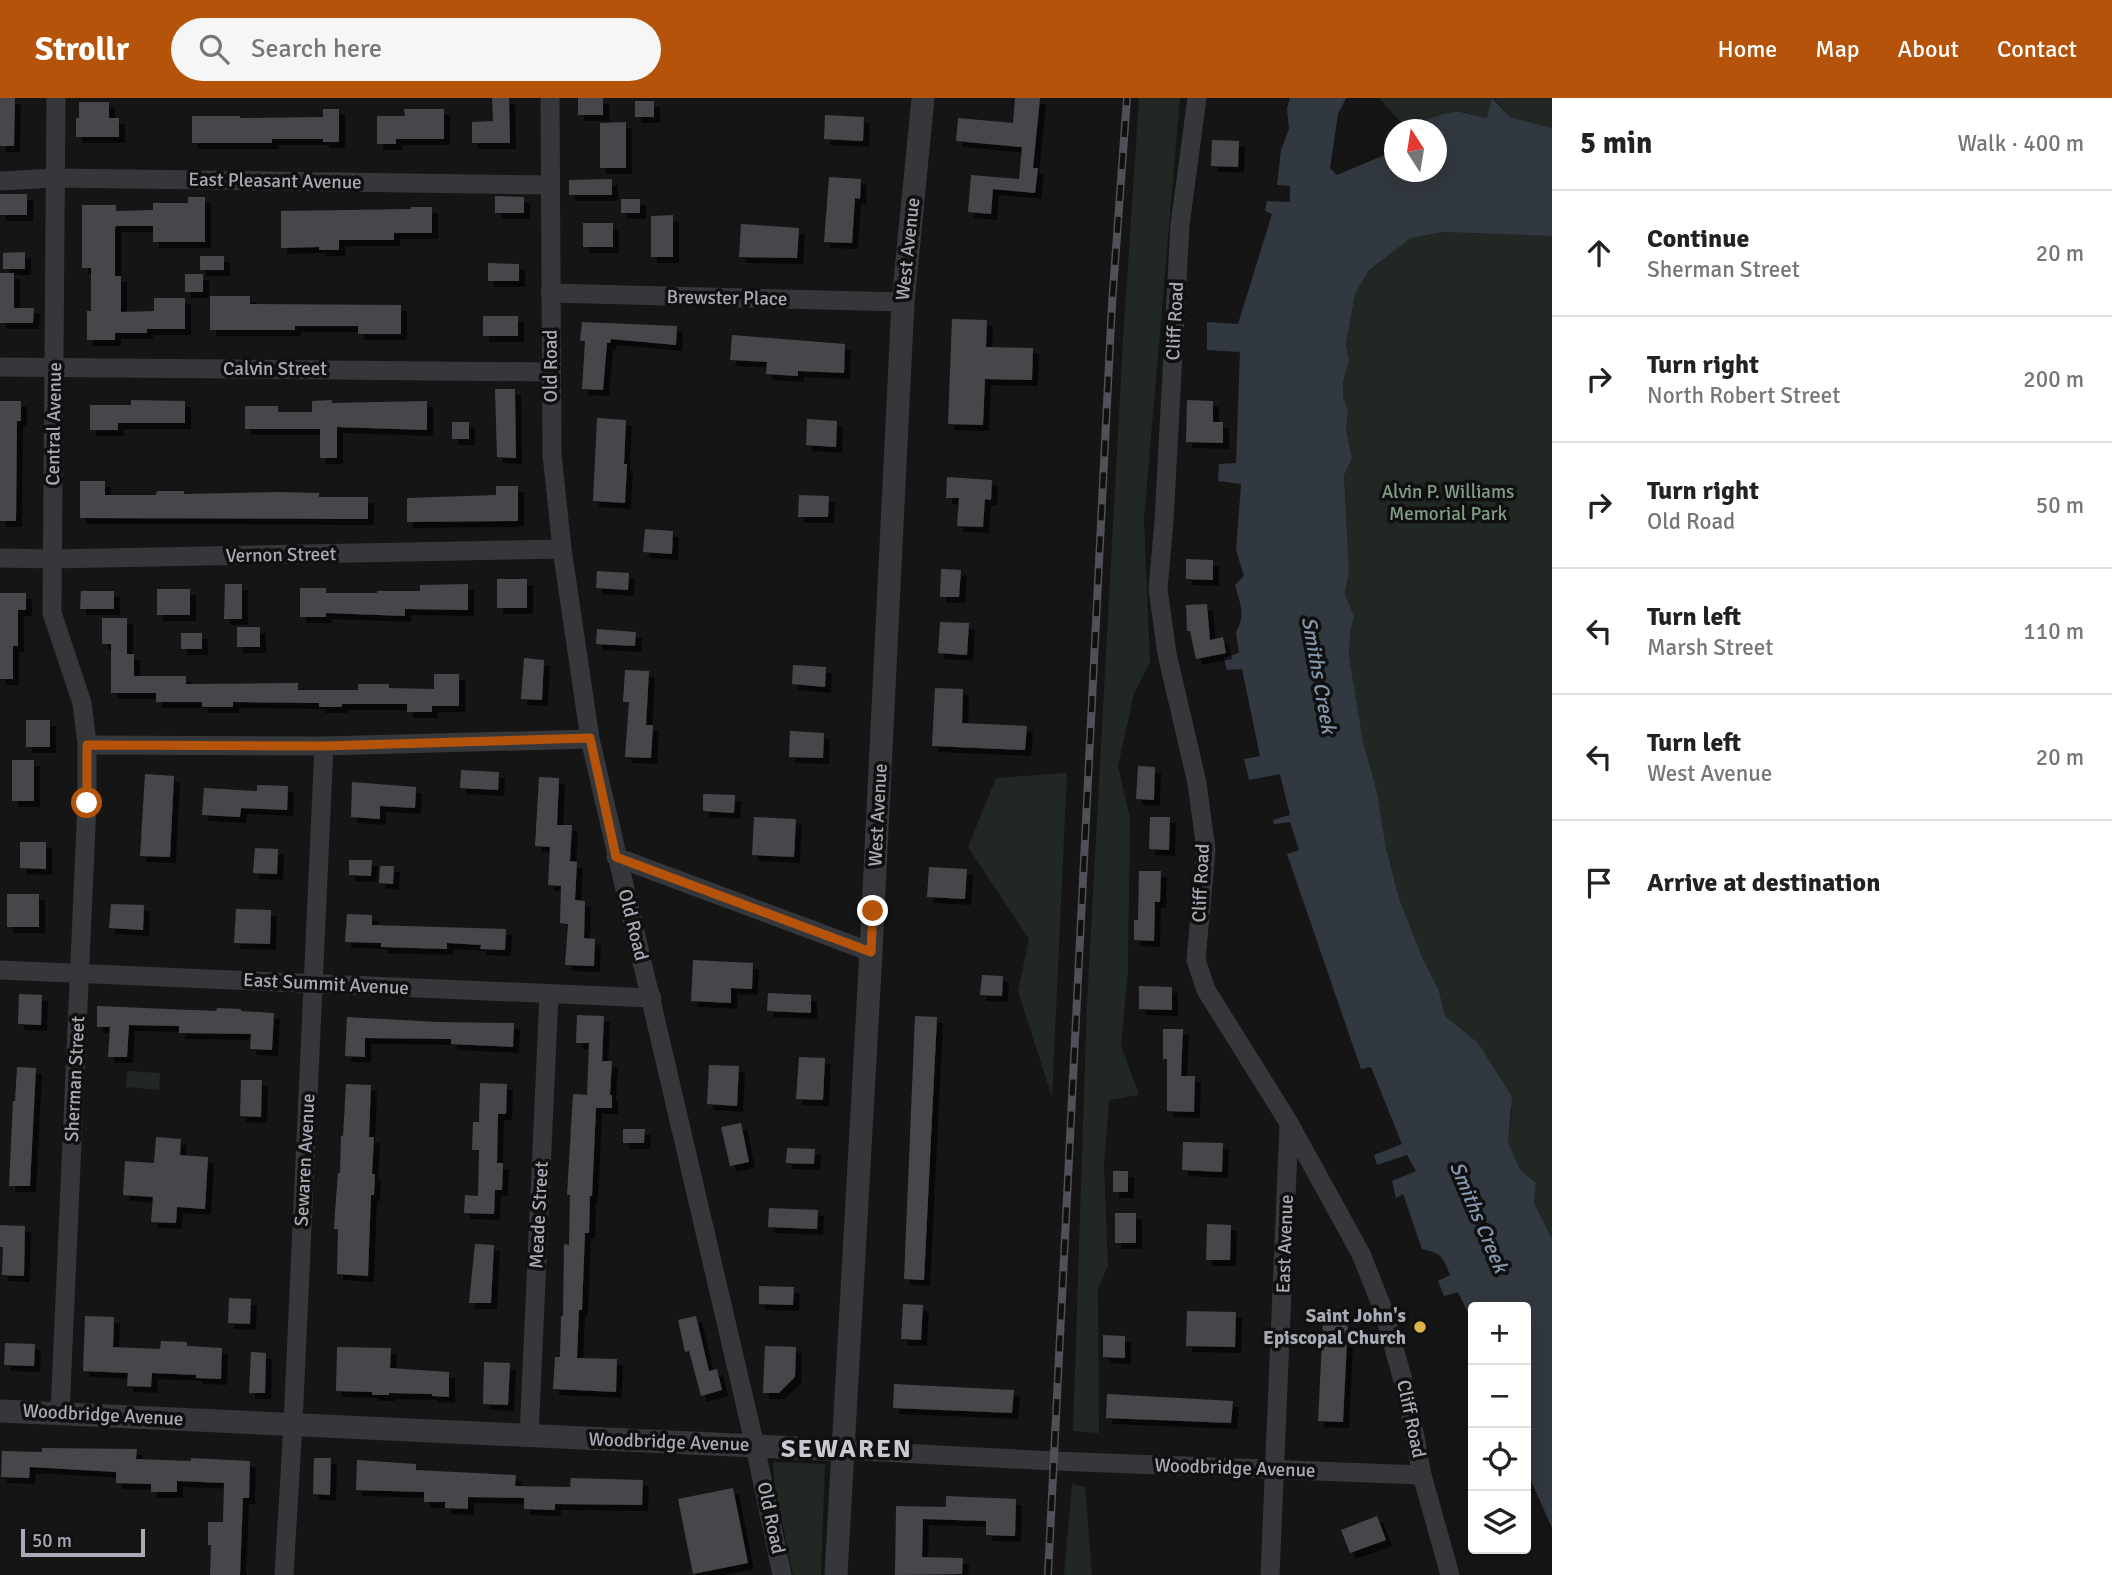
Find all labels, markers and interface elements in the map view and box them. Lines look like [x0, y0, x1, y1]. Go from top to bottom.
search box [171, 18, 661, 81]
text: Strollr [35, 29, 129, 70]
icon: search [195, 30, 233, 68]
text: Search here [251, 33, 382, 65]
text: Home [1717, 34, 1777, 64]
text: Map [1815, 34, 1860, 64]
text: About [1898, 34, 1959, 64]
text: Contact [1997, 34, 2077, 64]
north arrow [1384, 119, 1447, 182]
text: 5 min [1580, 125, 1652, 162]
text: Walk · 400 m [1958, 129, 2084, 158]
street label: East Pleasant Avenue [188, 167, 362, 195]
street label: West Avenue [891, 196, 925, 302]
text: Continue [1647, 223, 1749, 255]
icon: ahead [1580, 234, 1618, 272]
text: 20 m [2036, 239, 2084, 268]
text: Sherman Street [1647, 255, 1800, 284]
street label: Cliff Road [1161, 281, 1189, 361]
street label: Brewster Place [666, 285, 788, 311]
street label: Old Road [539, 330, 563, 402]
text: Turn right [1647, 349, 1759, 381]
street label: Calvin Street [223, 357, 327, 381]
icon: right [1580, 360, 1618, 398]
street label: Central Avenue [41, 362, 67, 486]
text: 200 m [2023, 365, 2084, 394]
text: North Robert Street [1647, 381, 1840, 410]
text: Turn right [1647, 475, 1759, 507]
park label: Alvin P. Williams Memorial Park [1382, 480, 1514, 526]
icon: right [1580, 486, 1618, 524]
text: 50 m [2036, 491, 2084, 520]
text: Old Road [1647, 507, 1735, 536]
street label: Vernon Street [225, 542, 337, 568]
text: Turn left [1647, 601, 1741, 633]
icon: left [1580, 612, 1618, 650]
water label: Smiths Creek [1296, 615, 1342, 738]
text: 110 m [2023, 617, 2084, 646]
text: Marsh Street [1647, 633, 1773, 662]
text: Turn left [1647, 727, 1741, 759]
icon: left [1580, 738, 1618, 776]
text: 20 m [2036, 743, 2084, 772]
text: West Avenue [1647, 759, 1772, 788]
street label: West Avenue [863, 763, 893, 867]
route start [71, 787, 102, 818]
street label: Cliff Road [1187, 843, 1215, 923]
icon: arrive [1580, 864, 1618, 902]
text: Arrive at destination [1647, 867, 1880, 899]
street label: Old Road [613, 887, 653, 963]
route end [857, 895, 888, 926]
street label: East Summit Avenue [243, 968, 409, 1000]
street label: Sherman Street [60, 1015, 90, 1143]
street label: Sewaren Avenue [290, 1093, 320, 1227]
water label: Smiths Creek [1444, 1158, 1515, 1279]
street label: Meade Street [524, 1160, 554, 1269]
street label: East Avenue [1271, 1194, 1299, 1294]
map controls [1468, 1302, 1531, 1554]
button: + [1468, 1302, 1531, 1365]
place label: Saint John's Episcopal Church [1263, 1304, 1406, 1350]
marker: Saint John's Episcopal Church [1412, 1319, 1428, 1335]
button: − [1468, 1365, 1531, 1428]
street label: Cliff Road [1391, 1378, 1431, 1460]
street label: Woodbridge Avenue [22, 1399, 184, 1431]
street label: Woodbridge Avenue [588, 1427, 750, 1457]
button: locate [1468, 1428, 1531, 1491]
district label: SEWAREN [781, 1433, 913, 1465]
street label: Woodbridge Avenue [1154, 1453, 1316, 1483]
street label: Old Road [752, 1480, 790, 1556]
button: layers [1468, 1491, 1531, 1554]
scale bar [21, 1526, 145, 1558]
text: 50 m [32, 1529, 72, 1553]

